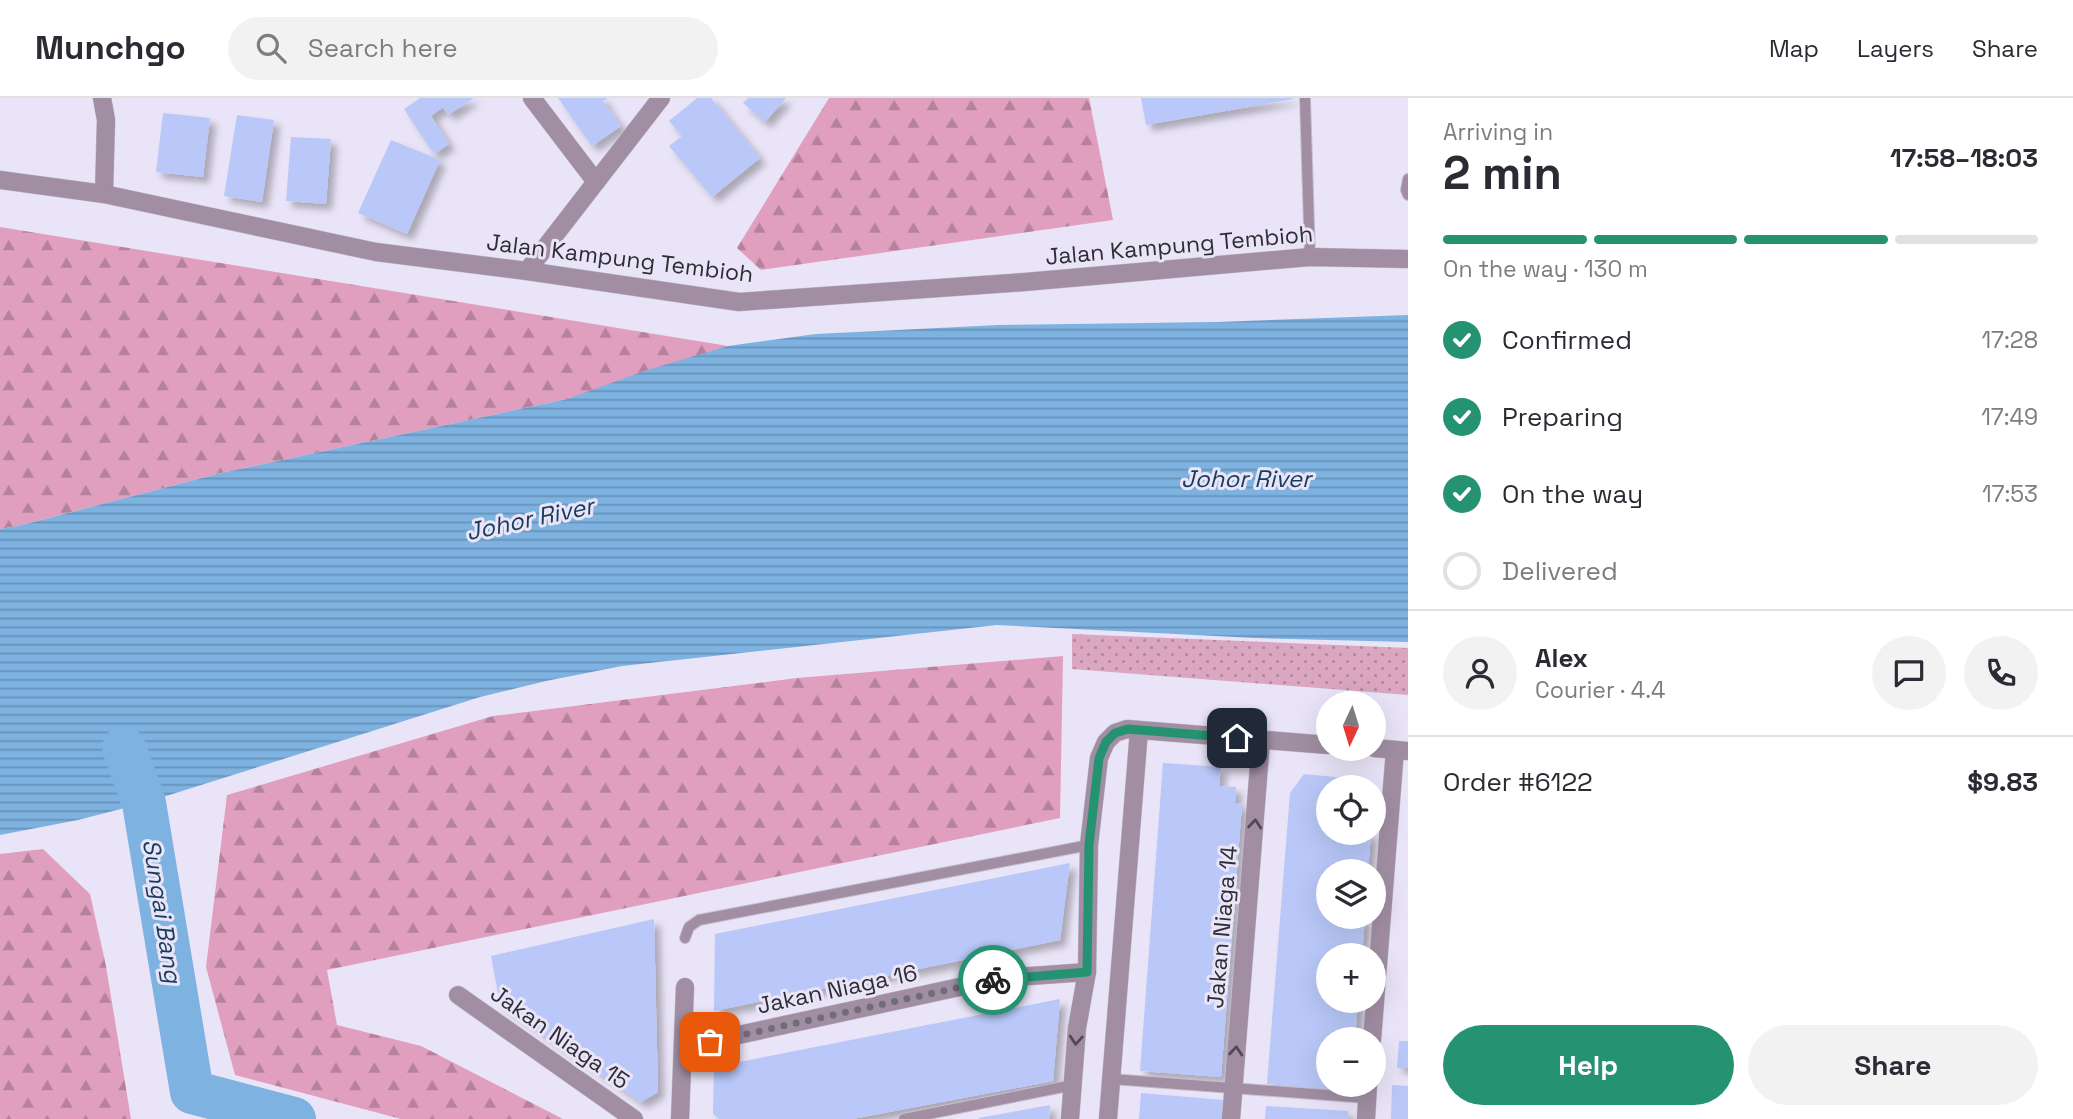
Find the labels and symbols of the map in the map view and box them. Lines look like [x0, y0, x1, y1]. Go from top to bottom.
street label: Jalan Kampung Tembioh [1044, 218, 1314, 272]
street label: Jalan Kampung Tembioh [485, 227, 755, 289]
water label: Johor River [1181, 463, 1314, 494]
water label: Johor River [463, 489, 600, 547]
north arrow [1316, 691, 1386, 761]
pin [1207, 708, 1267, 768]
one-way arrow [1247, 818, 1262, 829]
water label: Sungai Bang [136, 837, 189, 987]
street label: Jakan Niaga 14 [1200, 844, 1244, 1010]
courier [958, 945, 1028, 1015]
street label: Jakan Niaga 16 [754, 957, 920, 1021]
street label: Jakan Niaga 15 [485, 978, 635, 1096]
pin [680, 1012, 740, 1072]
one-way arrow [1069, 1034, 1084, 1045]
one-way arrow [1228, 1045, 1243, 1056]

